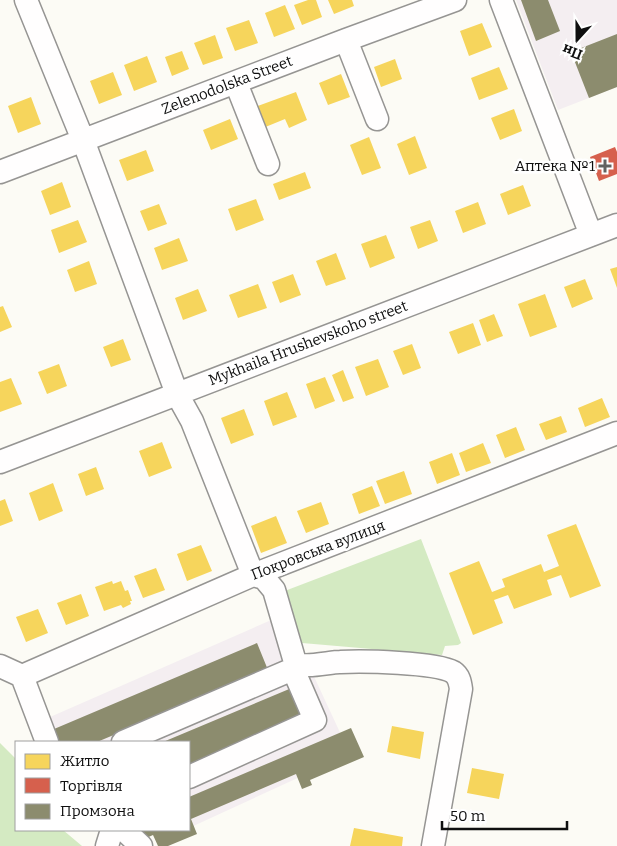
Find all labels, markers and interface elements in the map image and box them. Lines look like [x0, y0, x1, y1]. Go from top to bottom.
north arrow [552, 15, 602, 65]
text: Пн [560, 40, 585, 63]
street label: Zelenodolska Street [159, 52, 295, 118]
place label: Аптека №1 [515, 157, 595, 175]
marker: Аптека №1 [599, 160, 611, 172]
street label: Mykhaila Hrushevskoho street [206, 296, 410, 389]
street label: Покровська вулиця [249, 516, 387, 584]
legend [15, 741, 190, 831]
text: Житло [60, 752, 109, 770]
text: Торгівля [60, 777, 122, 795]
scale bar [442, 798, 567, 830]
text: Промзона [60, 802, 135, 820]
text: 50 m [450, 807, 486, 825]

